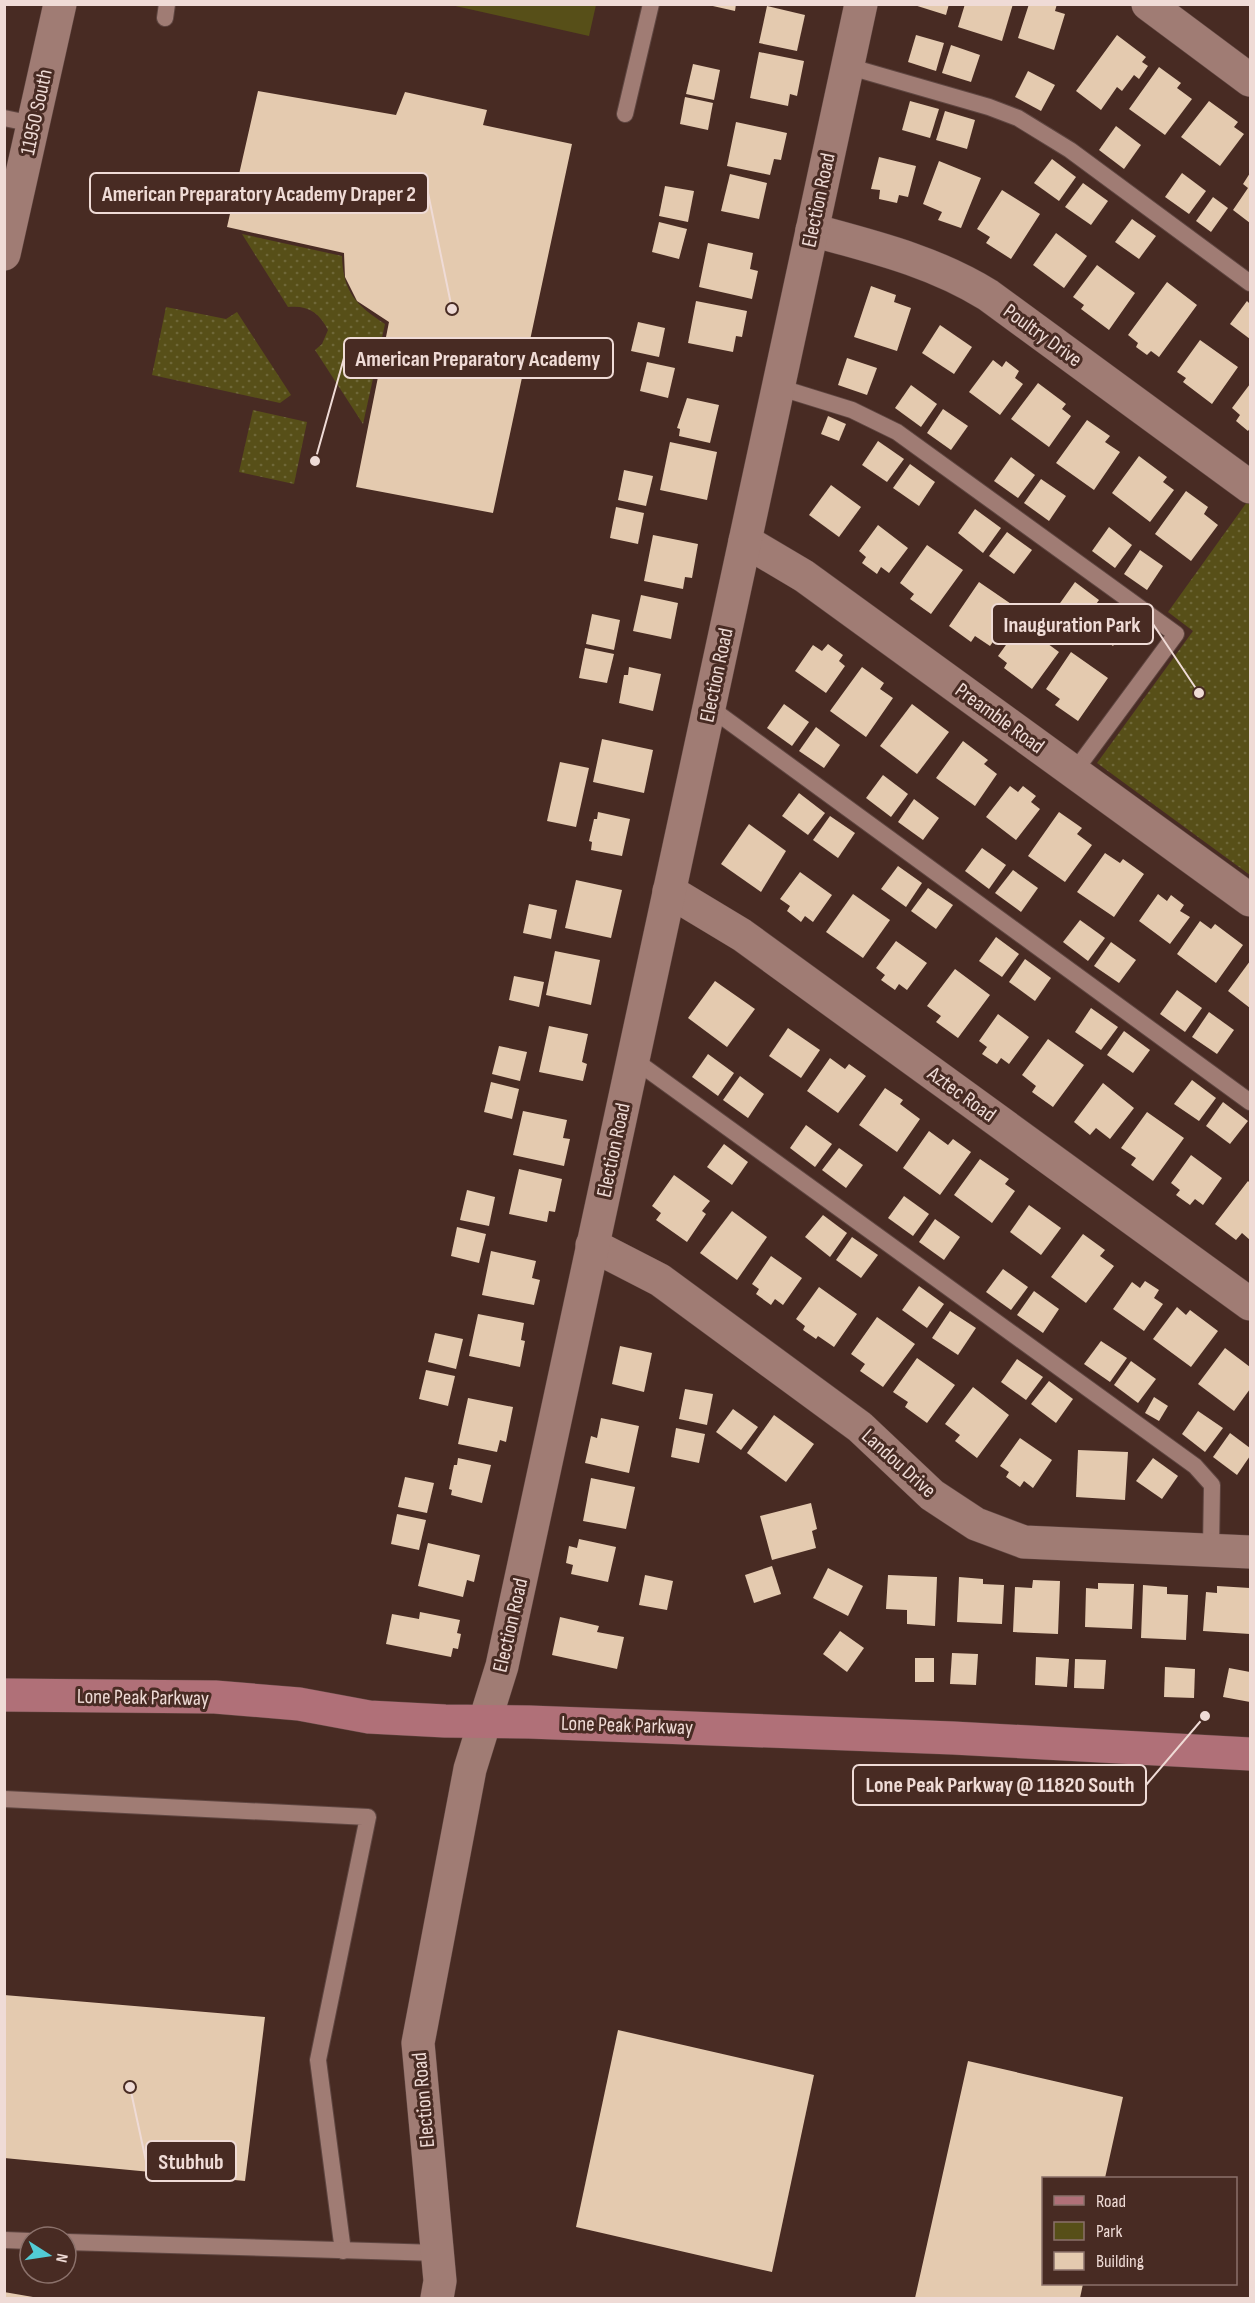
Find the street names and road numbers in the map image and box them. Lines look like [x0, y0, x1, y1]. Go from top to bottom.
street label: 11950 South [15, 67, 58, 157]
street label: Election Road [796, 151, 841, 249]
street label: Poultry Drive [999, 299, 1087, 372]
street label: Election Road [694, 626, 739, 724]
street label: Preamble Road [950, 678, 1049, 759]
street label: Aztec Road [922, 1061, 1001, 1127]
street label: Election Road [591, 1101, 636, 1199]
street label: Landou Drive [856, 1424, 941, 1503]
street label: Election Road [488, 1576, 533, 1675]
street label: Lone Peak Parkway [77, 1684, 209, 1711]
street label: Lone Peak Parkway [561, 1711, 693, 1740]
street label: Election Road [407, 2051, 440, 2149]

